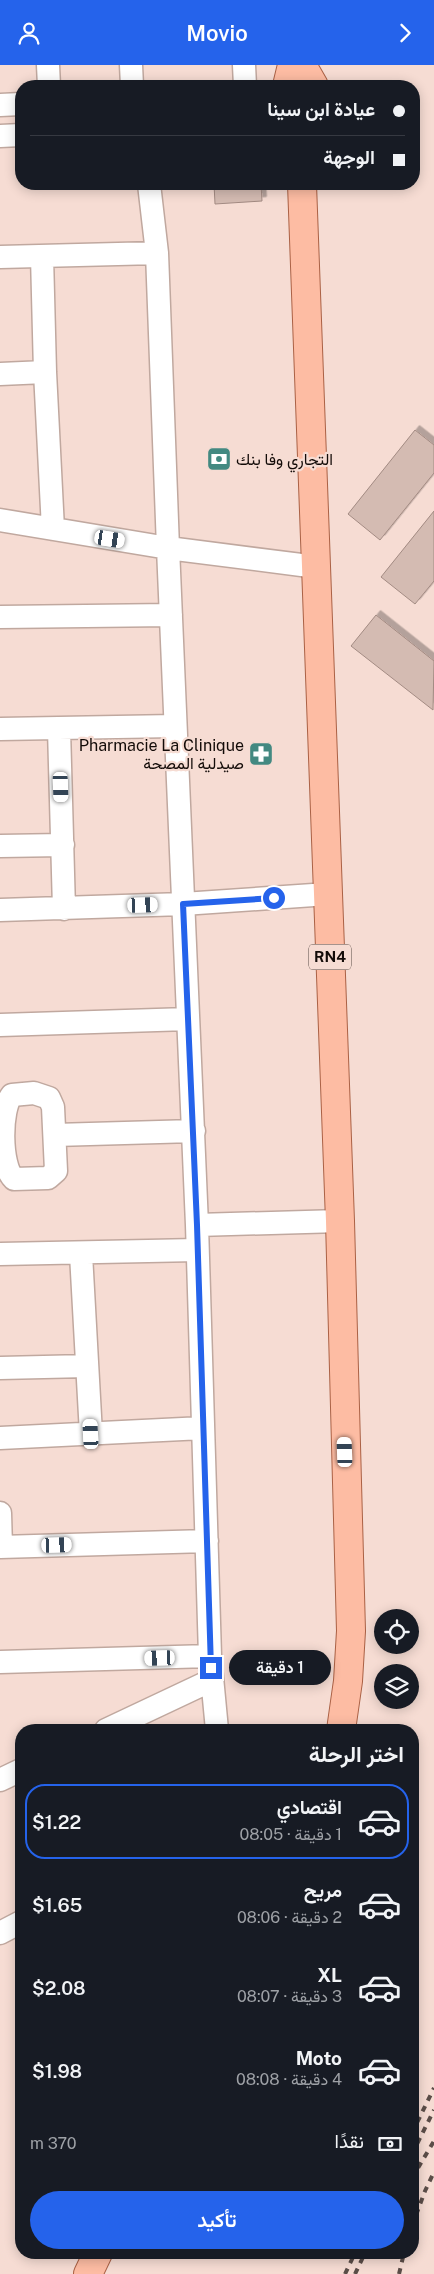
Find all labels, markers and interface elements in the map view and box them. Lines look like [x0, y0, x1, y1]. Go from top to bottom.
icon: person [15, 19, 43, 47]
icon: forward [391, 19, 419, 47]
text: Movio [186, 20, 248, 46]
text: عيادة ابن سينا [267, 98, 375, 120]
text: الوجهة [323, 146, 375, 168]
bank icon: التجاري وفا بنك [206, 446, 232, 472]
place label: التجاري وفا بنك [236, 450, 333, 473]
car [94, 529, 125, 549]
place label: Pharmacie La Clinique صيدلية المصحة [79, 736, 244, 773]
pharmacy icon: Pharmacie La Clinique صيدلية المصحة [248, 741, 274, 767]
car [52, 772, 69, 802]
route start [263, 887, 285, 909]
car [127, 897, 158, 913]
road number: RN4 [309, 945, 351, 969]
car [82, 1419, 99, 1449]
car [336, 1437, 353, 1467]
car [41, 1537, 72, 1553]
map controls [374, 1609, 419, 1709]
button: locate [374, 1609, 419, 1654]
car [144, 1650, 175, 1666]
callout: 1 دقيقة [228, 1651, 331, 1685]
route end [200, 1657, 222, 1679]
text: 1 دقيقة [256, 1658, 304, 1677]
button: layers [374, 1664, 419, 1709]
text: اختر الرحلة [309, 1741, 404, 1767]
text: اقتصادي [277, 1796, 342, 1818]
icon: car [357, 1799, 402, 1844]
text: $1.22 [32, 1811, 81, 1833]
text: 1 دقيقة · 08:05 [240, 1825, 342, 1844]
text: مريح [304, 1879, 342, 1901]
icon: car [357, 1882, 402, 1927]
text: $1.65 [32, 1894, 82, 1916]
text: 2 دقيقة · 08:06 [237, 1908, 342, 1927]
text: XL [317, 1964, 342, 1986]
icon: car [357, 1965, 402, 2010]
text: $2.08 [32, 1977, 86, 1999]
text: 3 دقيقة · 08:07 [237, 1987, 342, 2006]
text: Moto [296, 2047, 342, 2069]
icon: car [357, 2048, 402, 2093]
text: $1.98 [32, 2060, 82, 2082]
text: 4 دقيقة · 08:08 [236, 2070, 342, 2089]
text: نقدًا [335, 2130, 364, 2152]
icon: cash [376, 2130, 404, 2158]
text: 370 m [30, 2134, 77, 2153]
button: تأكيد [30, 2191, 404, 2249]

